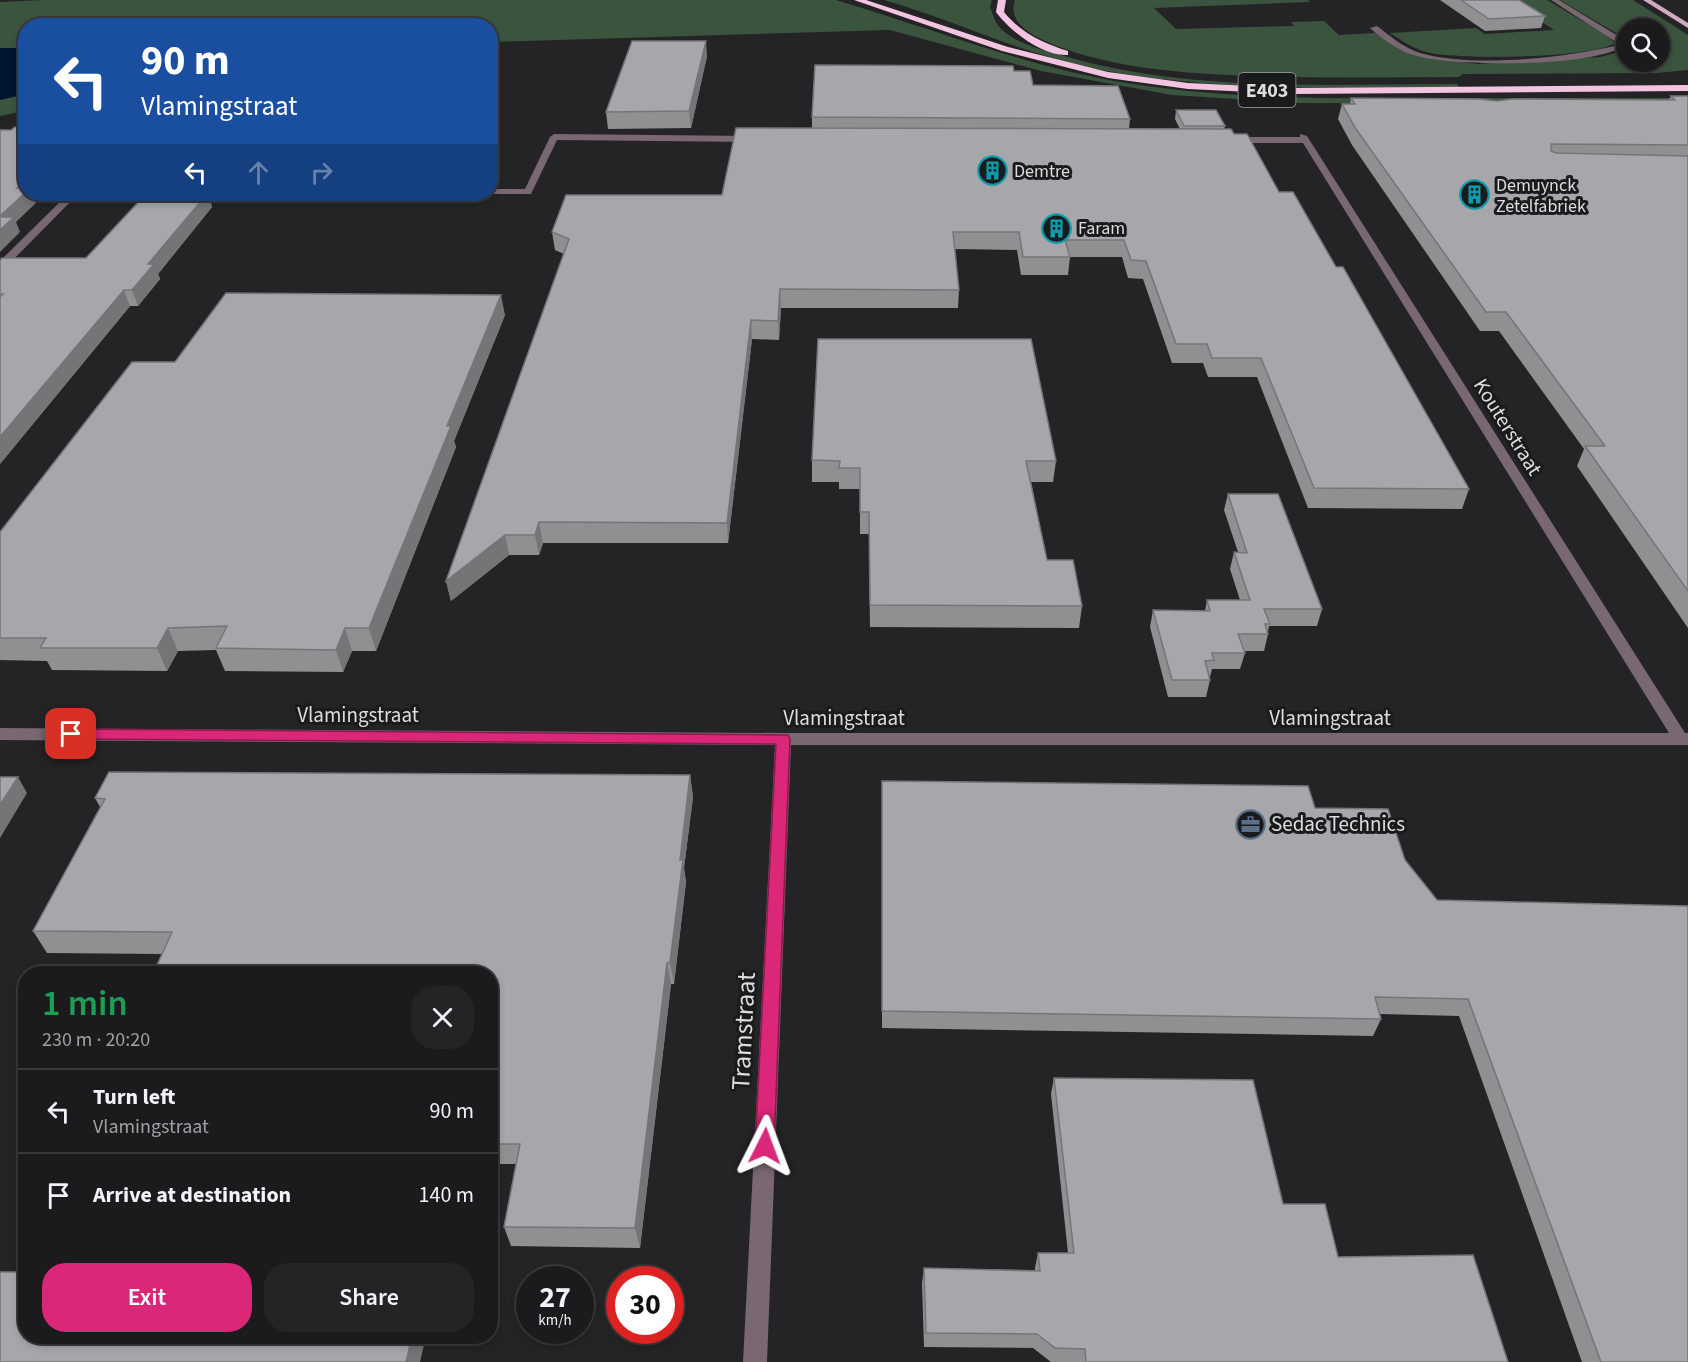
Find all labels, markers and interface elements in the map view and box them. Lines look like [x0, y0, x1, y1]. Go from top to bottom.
map controls [1616, 18, 1670, 72]
button: search [1616, 18, 1670, 72]
text: 90 m [141, 31, 230, 91]
icon: left [42, 42, 120, 120]
road number: E403 [1238, 73, 1296, 107]
text: Vlamingstraat [141, 87, 297, 126]
building icon: Demtre [977, 155, 1009, 187]
icon: left [179, 156, 212, 189]
icon: ahead [242, 156, 275, 189]
icon: right [305, 156, 338, 189]
place label: Demtre [1014, 159, 1070, 184]
place label: Demuynck Zetelfabriek [1496, 173, 1586, 219]
building icon: Demuynck Zetelfabriek [1459, 179, 1491, 211]
building icon: Faram [1041, 212, 1073, 244]
place label: Faram [1078, 216, 1125, 241]
street label: Kouterstraat [1466, 373, 1550, 481]
street label: Vlamingstraat [297, 700, 419, 730]
street label: Vlamingstraat [783, 703, 905, 733]
street label: Vlamingstraat [1269, 703, 1391, 733]
pin [45, 708, 96, 759]
icon: arrive [54, 717, 87, 750]
office icon: Sedac Technics [1234, 808, 1266, 840]
place label: Sedac Technics [1271, 809, 1405, 839]
street label: Tramstraat [722, 971, 765, 1091]
text: 1 min [42, 978, 128, 1029]
button: close [411, 986, 474, 1049]
text: 230 m · 20:20 [42, 1026, 150, 1054]
text: Turn left [93, 1081, 175, 1113]
icon: left [42, 1095, 75, 1128]
text: 90 m [429, 1095, 474, 1127]
text: Vlamingstraat [93, 1113, 209, 1141]
position arrow [733, 1114, 797, 1178]
icon: arrive [42, 1179, 75, 1212]
text: Arrive at destination [93, 1179, 291, 1211]
text: 140 m [419, 1179, 474, 1211]
button: Exit [42, 1263, 252, 1332]
button: Share [264, 1263, 474, 1332]
speed limit sign: 30 [606, 1266, 684, 1344]
text: 27 [539, 1276, 571, 1319]
text: km/h [538, 1310, 572, 1331]

